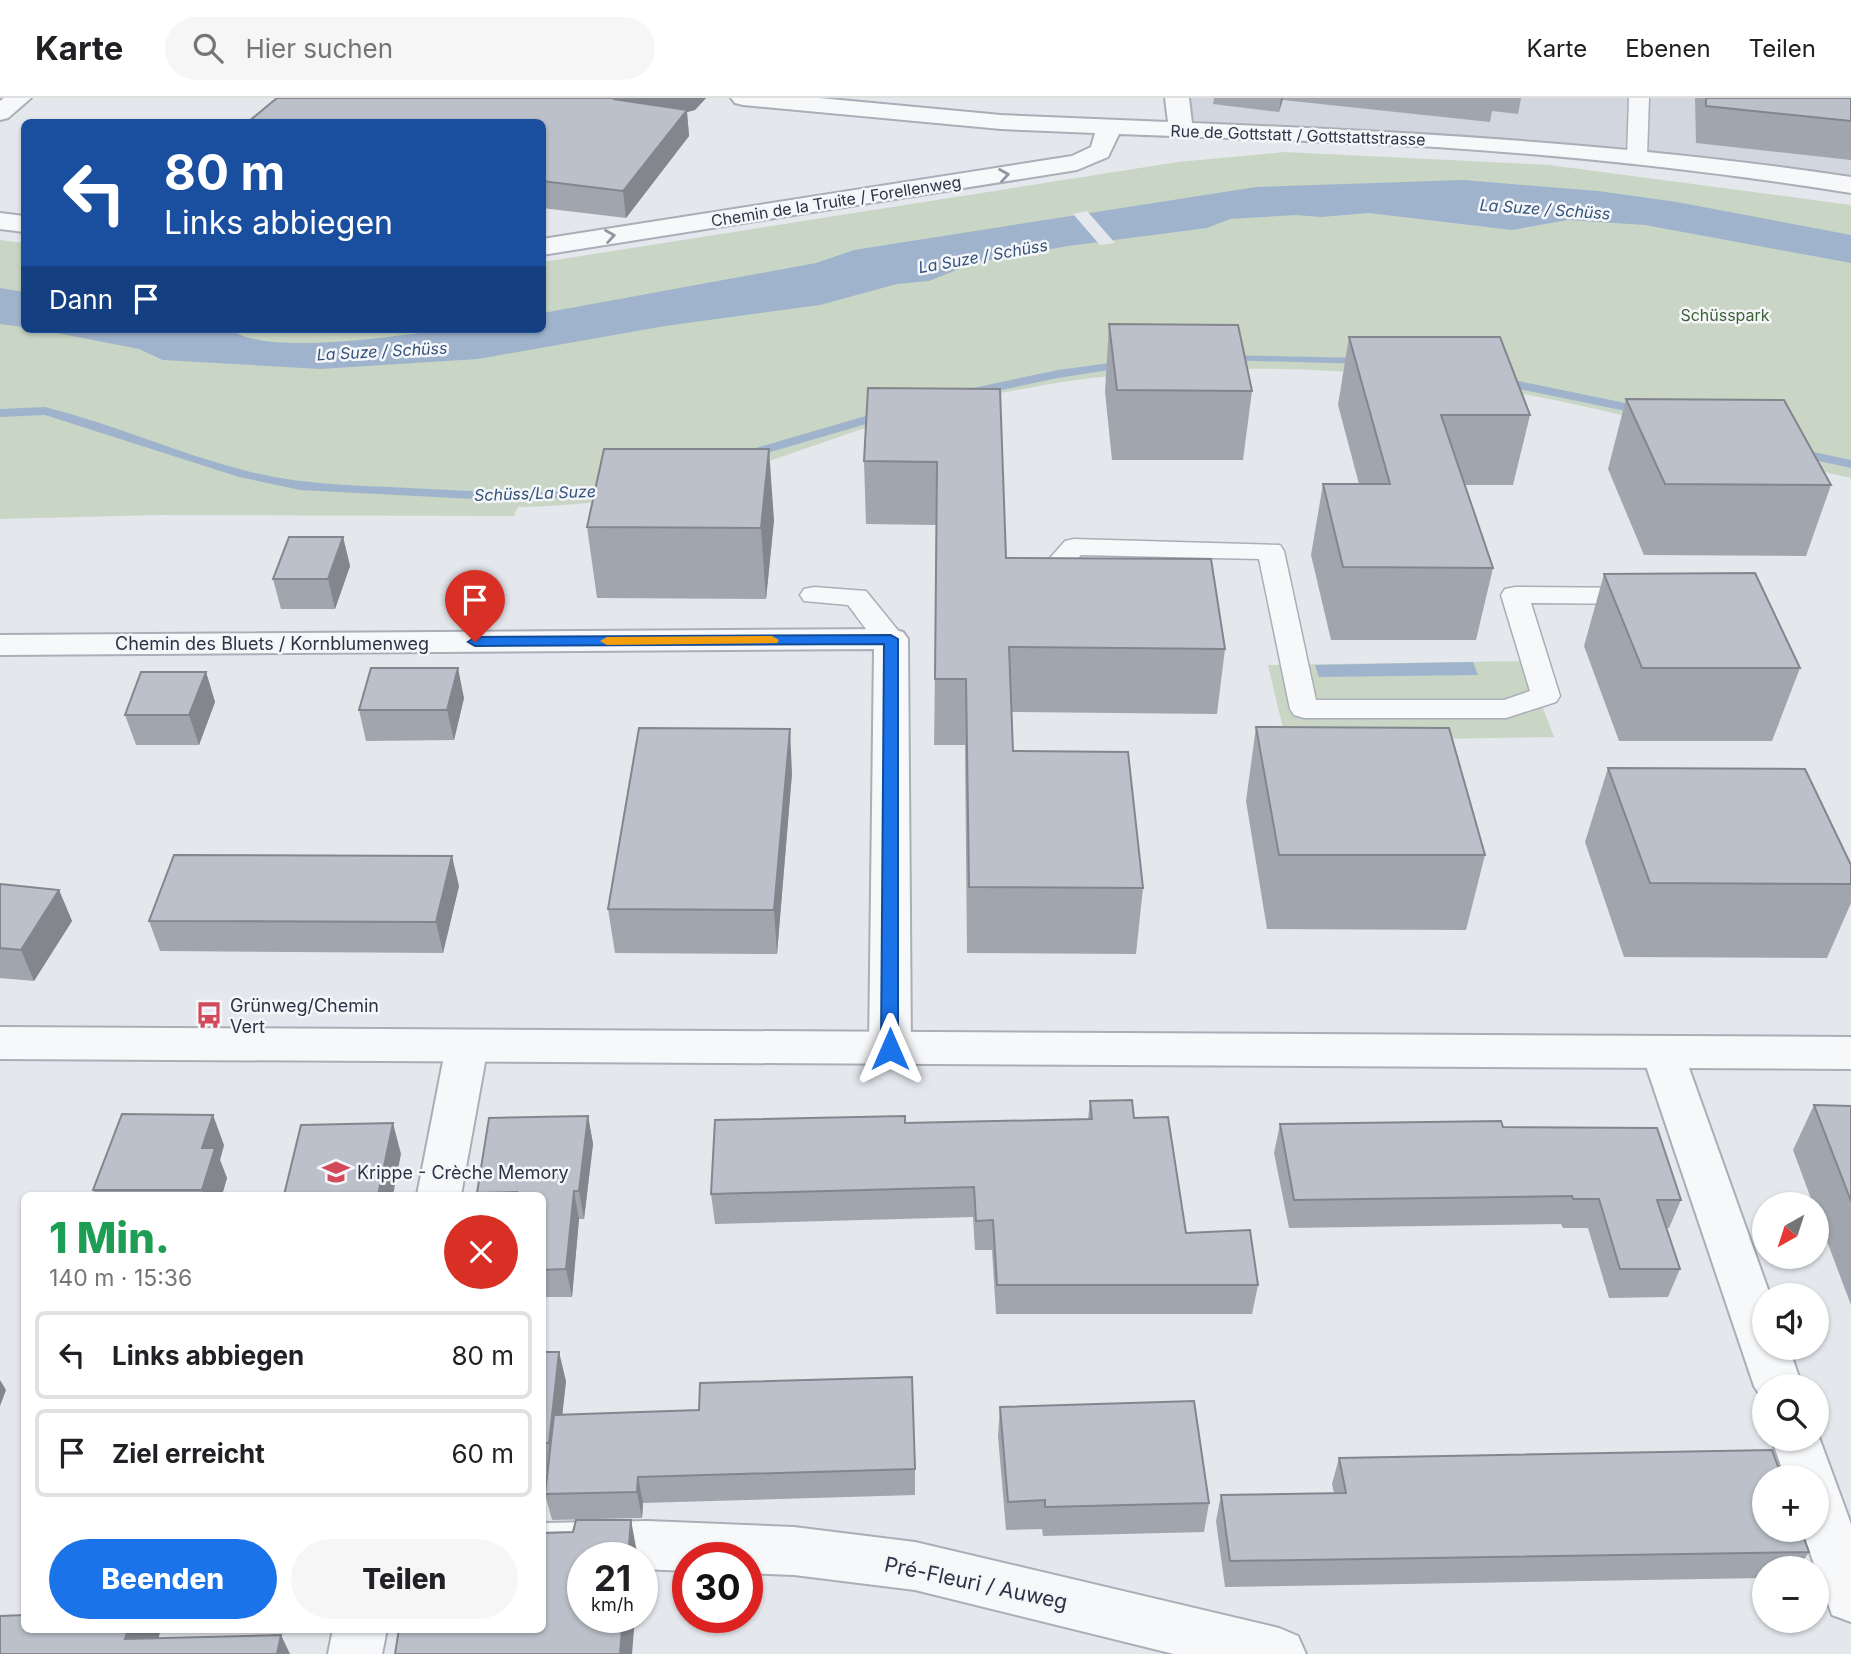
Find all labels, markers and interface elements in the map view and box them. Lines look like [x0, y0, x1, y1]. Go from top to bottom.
search box [165, 17, 655, 80]
text: Karte [35, 28, 123, 68]
icon: search [189, 29, 227, 67]
text: Hier suchen [245, 33, 393, 64]
text: Karte [1527, 34, 1587, 63]
text: Ebenen [1625, 34, 1711, 63]
text: Teilen [1749, 34, 1816, 63]
street label: Rue de Gottstatt / Gottstattstrasse [1170, 121, 1426, 149]
text: 80 m [164, 143, 285, 202]
icon: left [49, 147, 140, 238]
one-way arrow [998, 168, 1010, 183]
street label: Chemin de la Truite / Forellenweg [709, 171, 963, 231]
water label: La Suze / Schüss [1479, 194, 1611, 224]
text: Links abbiegen [164, 203, 393, 242]
one-way arrow [604, 229, 616, 244]
water label: La Suze / Schüss [917, 235, 1049, 277]
icon: arrive [127, 280, 165, 318]
text: Dann [49, 284, 113, 315]
park label: Schüsspark [1680, 305, 1770, 325]
water label: La Suze / Schüss [316, 338, 448, 364]
water label: Schüss/La Suze [474, 481, 596, 505]
pin [445, 570, 505, 642]
icon: arrive [456, 581, 494, 619]
street label: Chemin des Bluets / Kornblumenweg [115, 633, 429, 654]
place label: Grünweg/Chemin Vert [230, 995, 379, 1037]
bus stop icon: Grünweg/Chemin Vert [194, 1000, 224, 1030]
position arrow [853, 1012, 927, 1086]
school or university icon: Krippe - Crèche Memory [321, 1157, 351, 1187]
place label: Krippe - Crèche Memory [357, 1162, 569, 1183]
north arrow [1752, 1192, 1829, 1269]
map controls [1752, 1192, 1829, 1633]
text: 1 Min. [49, 1212, 170, 1263]
button: close [444, 1215, 518, 1289]
text: 140 m · 15:36 [49, 1264, 192, 1292]
button: sound [1752, 1283, 1829, 1360]
icon: left [53, 1336, 91, 1374]
text: Links abbiegen [112, 1340, 304, 1371]
text: 80 m [451, 1340, 514, 1371]
button: search [1752, 1374, 1829, 1451]
icon: arrive [53, 1434, 91, 1472]
text: Ziel erreicht [112, 1438, 265, 1469]
text: 60 m [451, 1438, 514, 1469]
button: + [1752, 1465, 1829, 1542]
button: Beenden [49, 1539, 277, 1619]
button: Teilen [291, 1539, 518, 1619]
speed limit sign: 30 [672, 1542, 763, 1633]
street label: Pré-Fleuri / Auweg [882, 1551, 1070, 1615]
button: − [1752, 1556, 1829, 1633]
text: 21 [594, 1557, 631, 1599]
text: km/h [591, 1594, 634, 1615]

